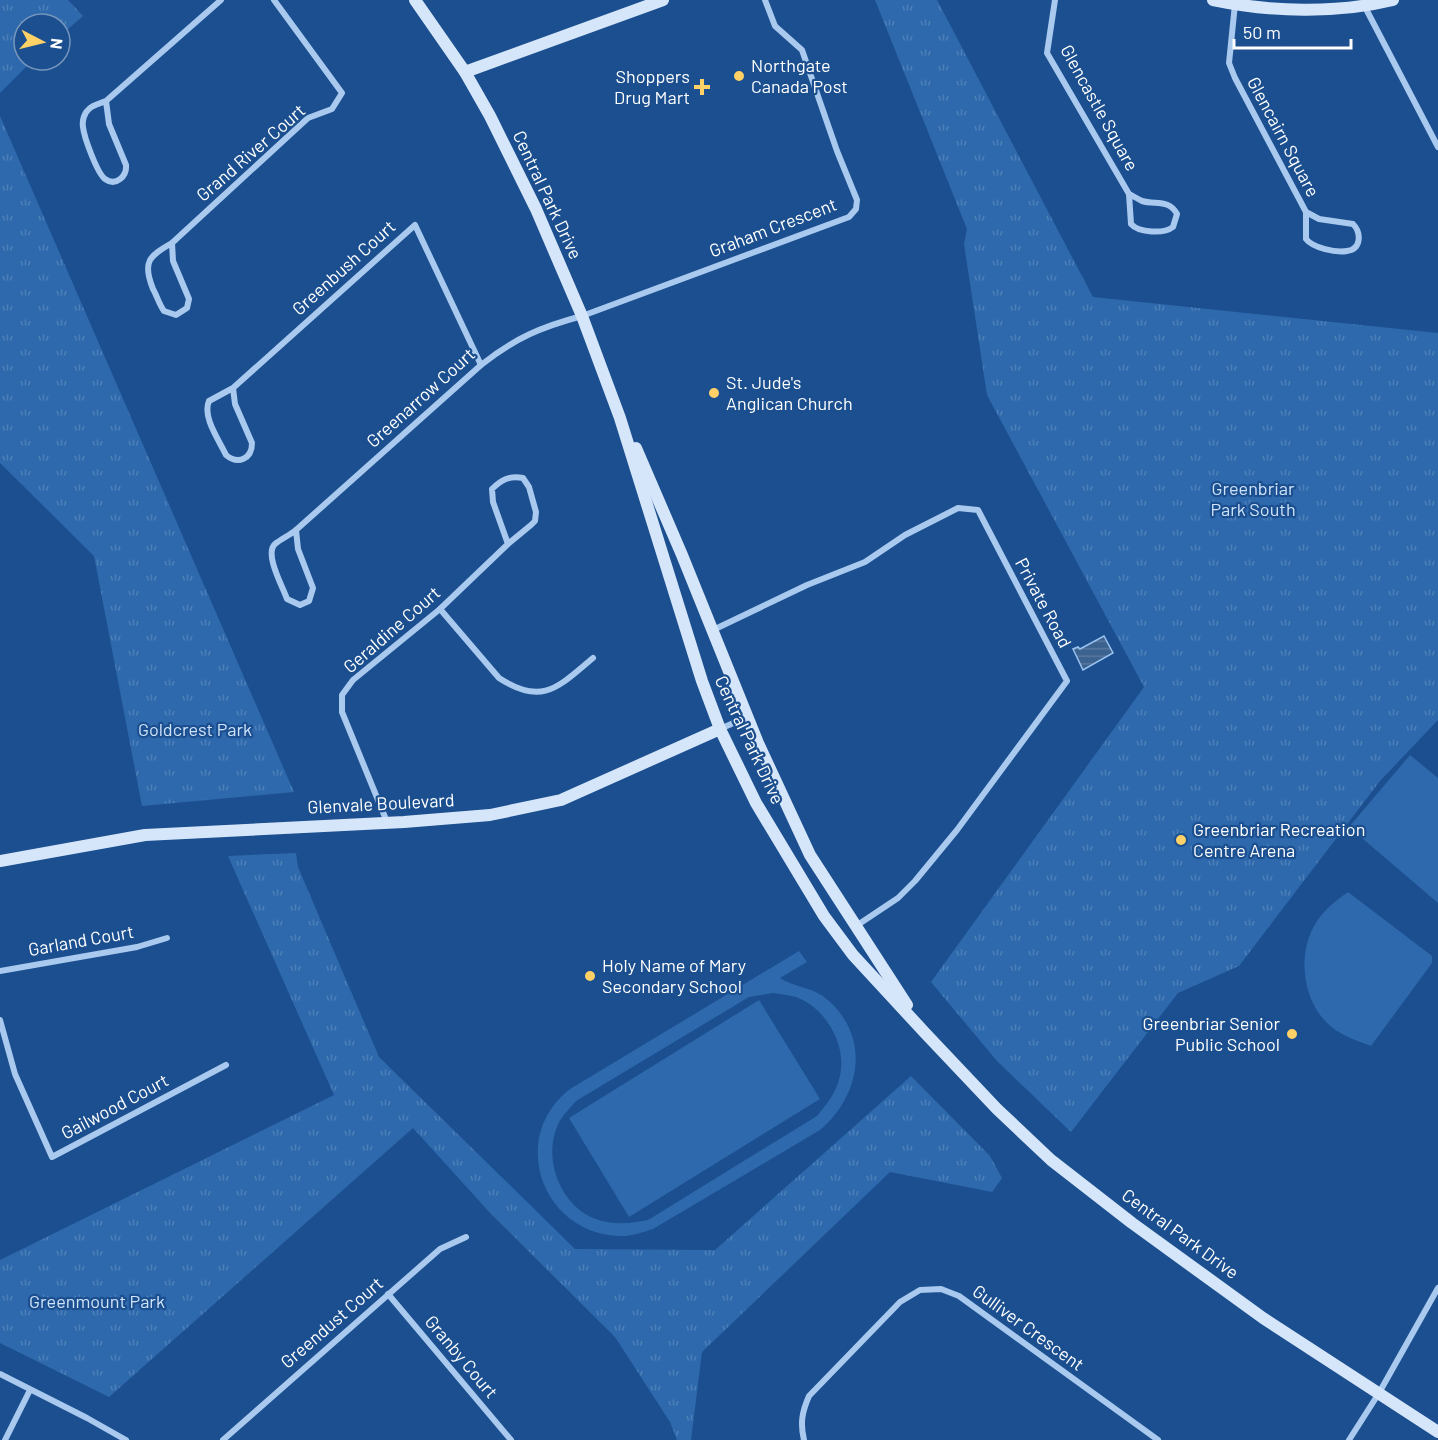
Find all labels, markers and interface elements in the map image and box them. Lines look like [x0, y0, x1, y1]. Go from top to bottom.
north arrow [12, 12, 72, 72]
scale bar [1234, 12, 1351, 50]
text: 50 m [1243, 21, 1281, 43]
text: N [47, 37, 67, 50]
street label: Glencastle Square [1056, 41, 1144, 174]
place label: Northgate Canada Post [751, 54, 848, 97]
place label: Shoppers Drug Mart [614, 65, 690, 108]
marker: Northgate Canada Post [732, 69, 746, 83]
street label: Glencairn Square [1243, 73, 1325, 200]
marker: Shoppers Drug Mart [695, 80, 709, 94]
street label: Grand River Court [191, 99, 309, 206]
street label: Central Park Drive [509, 127, 587, 262]
street label: Graham Crescent [706, 193, 839, 261]
street label: Greenbush Court [287, 215, 400, 319]
street label: Greenarrow Court [362, 343, 479, 452]
place label: St. Jude's Anglican Church [726, 371, 853, 414]
marker: St. Jude's Anglican Church [707, 386, 721, 400]
park label: Greenbriar Park South [1210, 477, 1296, 520]
street label: Private Road [1011, 554, 1077, 651]
street label: Geraldine Court [338, 581, 444, 677]
street label: Central Park Drive [711, 672, 789, 807]
park label: Goldcrest Park [138, 718, 252, 740]
street label: Glenvale Boulevard [307, 788, 455, 818]
place label: Greenbriar Recreation Centre Arena [1193, 818, 1365, 861]
marker: Greenbriar Recreation Centre Arena [1174, 833, 1188, 847]
street label: Garland Court [26, 920, 135, 960]
place label: Holy Name of Mary Secondary School [602, 954, 746, 997]
marker: Holy Name of Mary Secondary School [583, 969, 597, 983]
place label: Greenbriar Senior Public School [1143, 1012, 1280, 1055]
marker: Greenbriar Senior Public School [1285, 1027, 1299, 1041]
street label: Gailwood Court [57, 1069, 172, 1144]
street label: Central Park Drive [1118, 1183, 1243, 1283]
street label: Greendust Court [276, 1272, 387, 1373]
street label: Gulliver Crescent [969, 1279, 1089, 1375]
park label: Greenmount Park [29, 1290, 165, 1312]
street label: Granby Court [421, 1310, 503, 1402]

